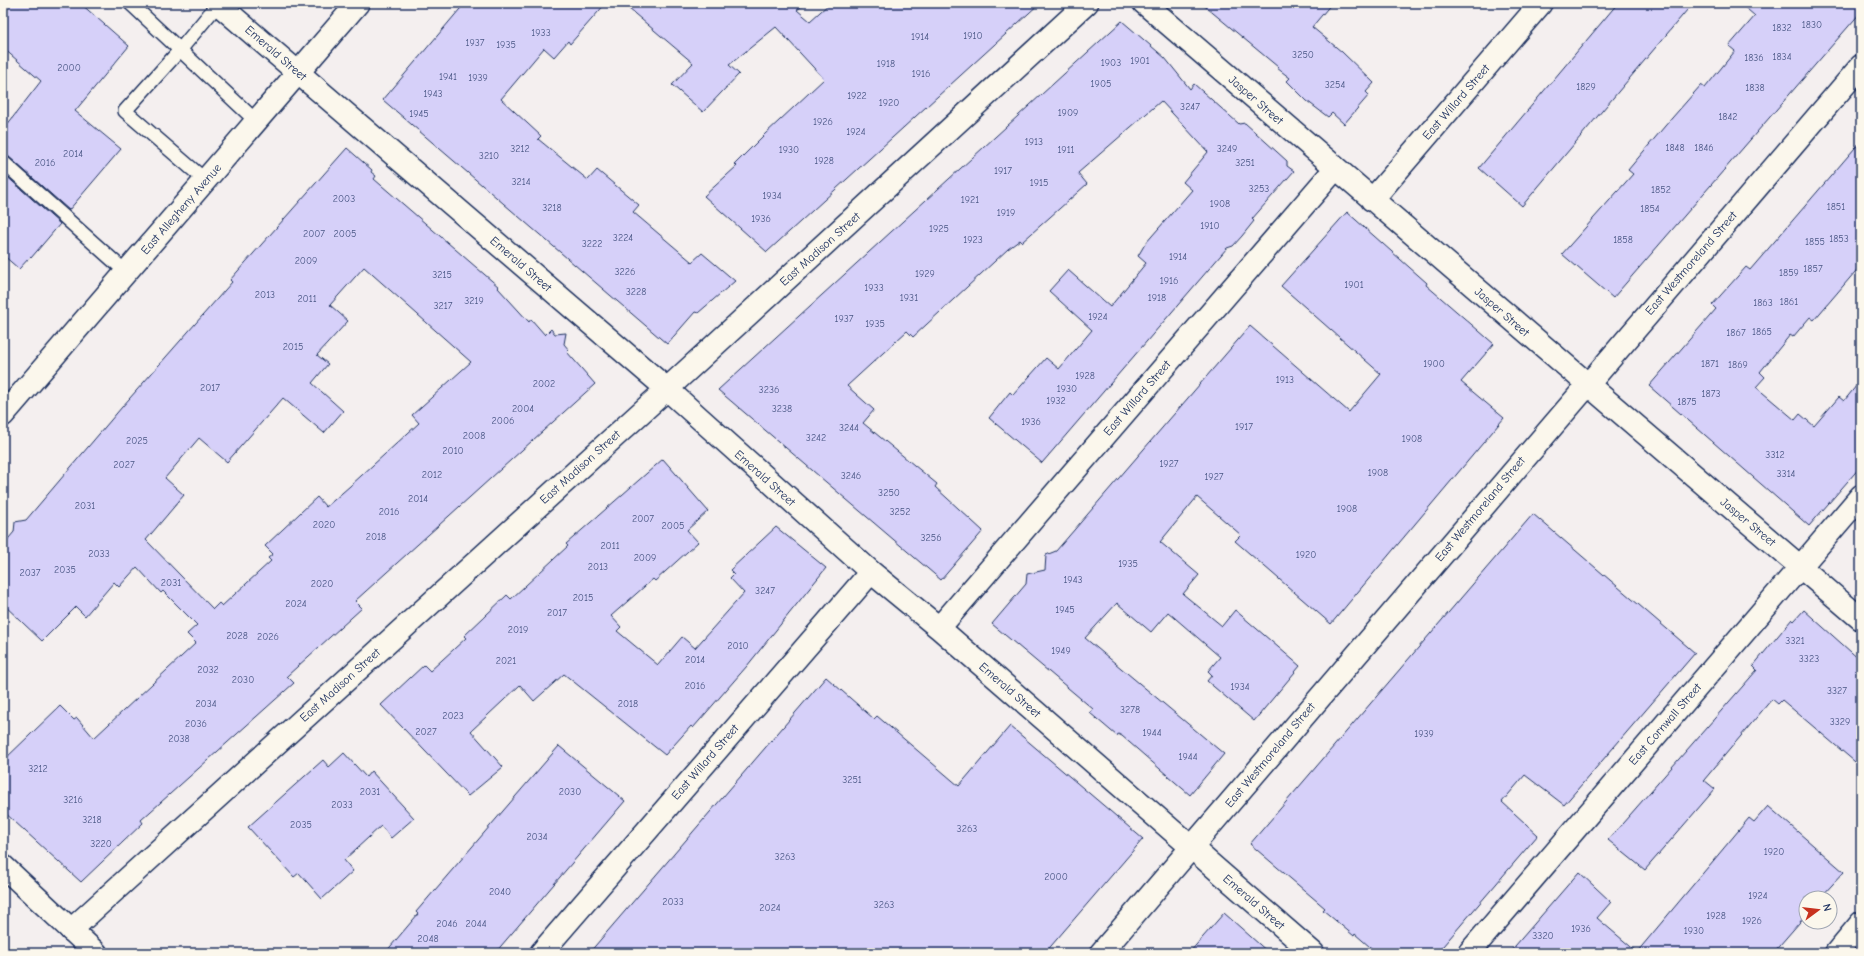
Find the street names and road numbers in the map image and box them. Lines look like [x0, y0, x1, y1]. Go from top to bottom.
street label: Emerald Street [242, 22, 310, 84]
street label: East Willard Street [1419, 61, 1493, 143]
street label: Jasper Street [1226, 72, 1287, 128]
street label: East Allegheny Avenue [138, 161, 224, 257]
street label: East Westmoreland Street [1642, 208, 1740, 318]
street label: East Madison Street [777, 209, 863, 289]
street label: Emerald Street [487, 233, 555, 295]
street label: Jasper Street [1472, 284, 1533, 340]
street label: East Willard Street [1100, 357, 1174, 439]
street label: East Madison Street [537, 427, 623, 507]
street label: Emerald Street [732, 447, 799, 509]
street label: East Westmoreland Street [1432, 453, 1528, 564]
street label: Jasper Street [1718, 495, 1779, 550]
street label: East Madison Street [297, 645, 383, 725]
street label: Emerald Street [976, 659, 1044, 721]
street label: East Cornwall Street [1626, 680, 1705, 768]
street label: East Westmoreland Street [1222, 699, 1318, 810]
street label: East Willard Street [668, 721, 742, 803]
street label: Emerald Street [1220, 871, 1288, 933]

